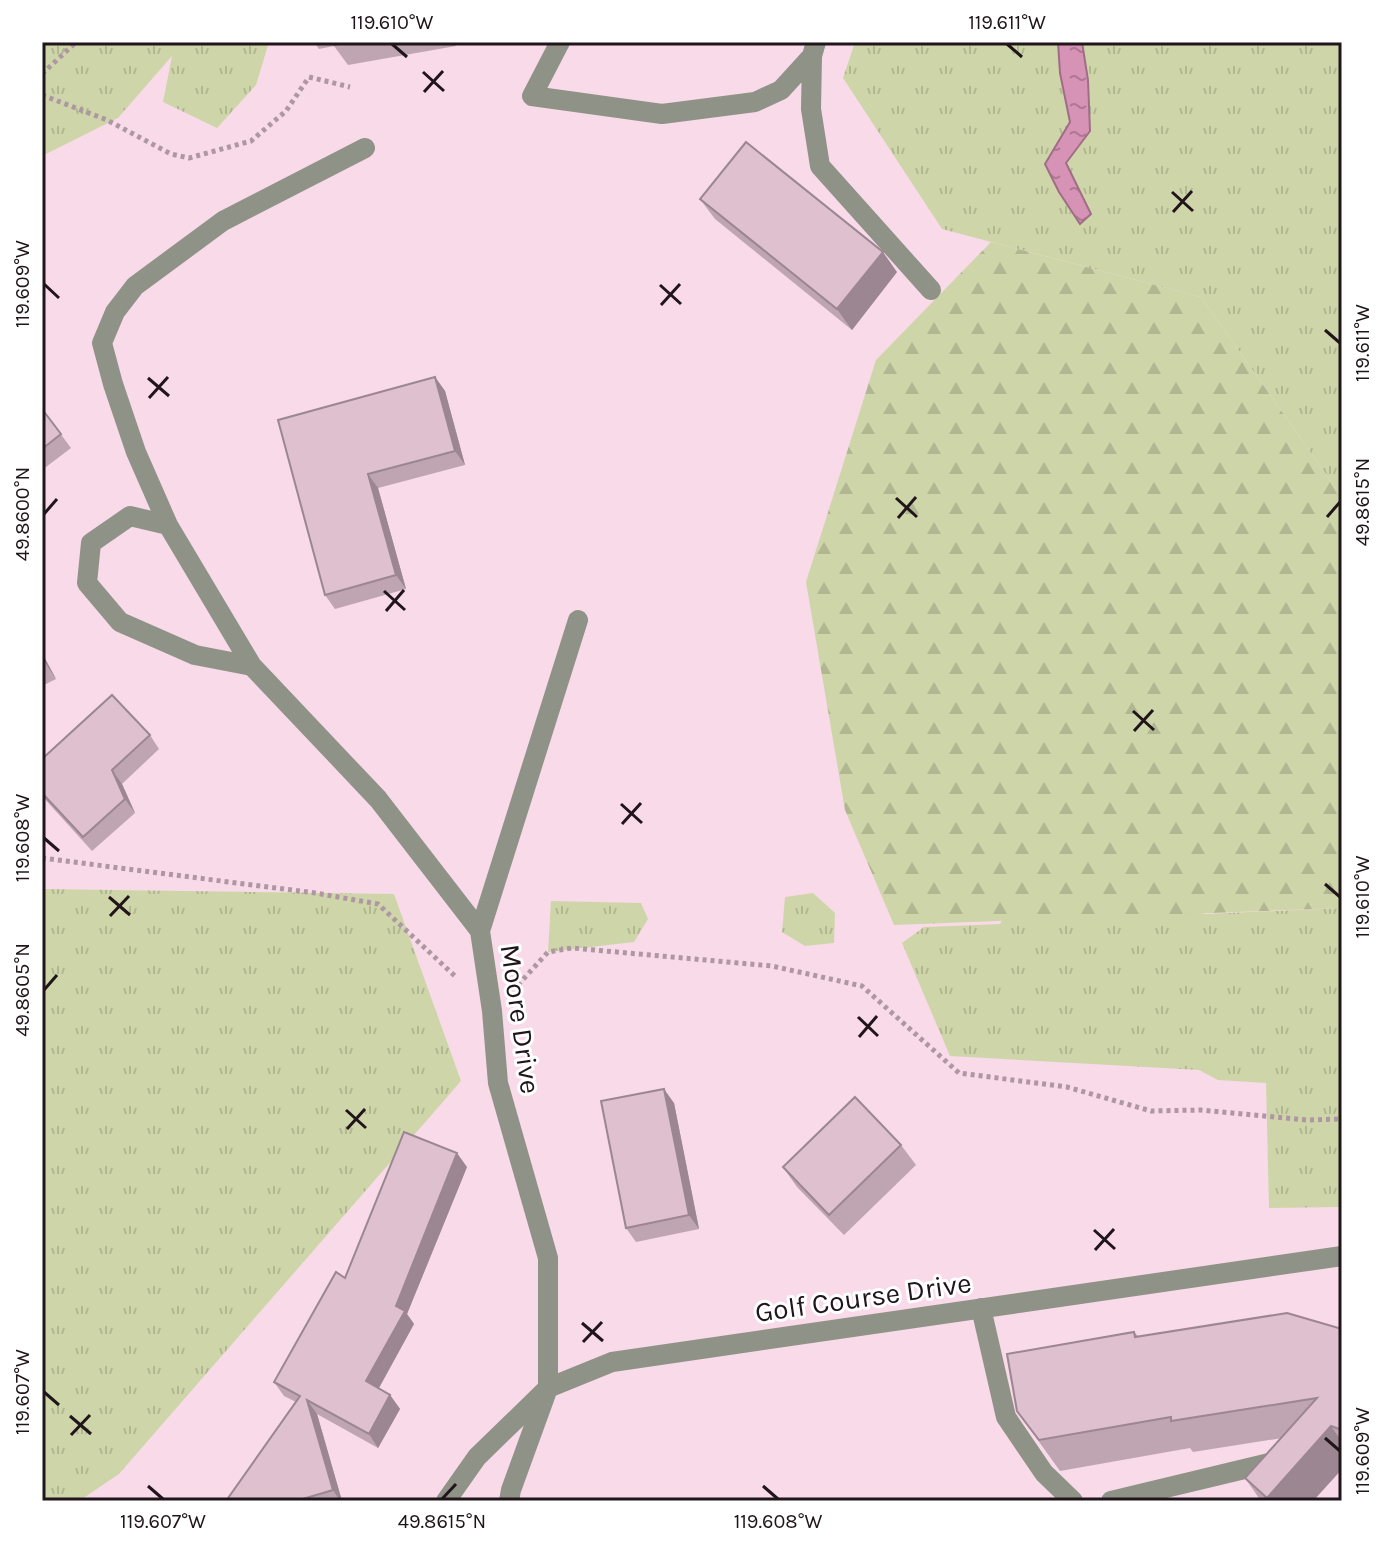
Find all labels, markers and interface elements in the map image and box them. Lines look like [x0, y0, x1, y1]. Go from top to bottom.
text: 119.610°W [350, 11, 434, 34]
text: 119.611°W [968, 11, 1046, 34]
text: 119.609°W [11, 240, 34, 328]
text: 119.611°W [1351, 304, 1374, 382]
text: 49.8615°N [1351, 458, 1374, 546]
text: 49.8600°N [11, 467, 34, 561]
text: 119.608°W [11, 794, 34, 882]
text: 119.610°W [1351, 855, 1374, 939]
street label: Moore Drive [494, 942, 547, 1096]
text: 49.8605°N [11, 943, 34, 1037]
street label: Golf Course Drive [753, 1266, 973, 1329]
text: 119.607°W [11, 1349, 34, 1435]
text: 119.609°W [1351, 1407, 1374, 1495]
text: 119.607°W [120, 1510, 206, 1533]
text: 49.8615°N [398, 1510, 486, 1533]
text: 119.608°W [734, 1510, 822, 1533]

